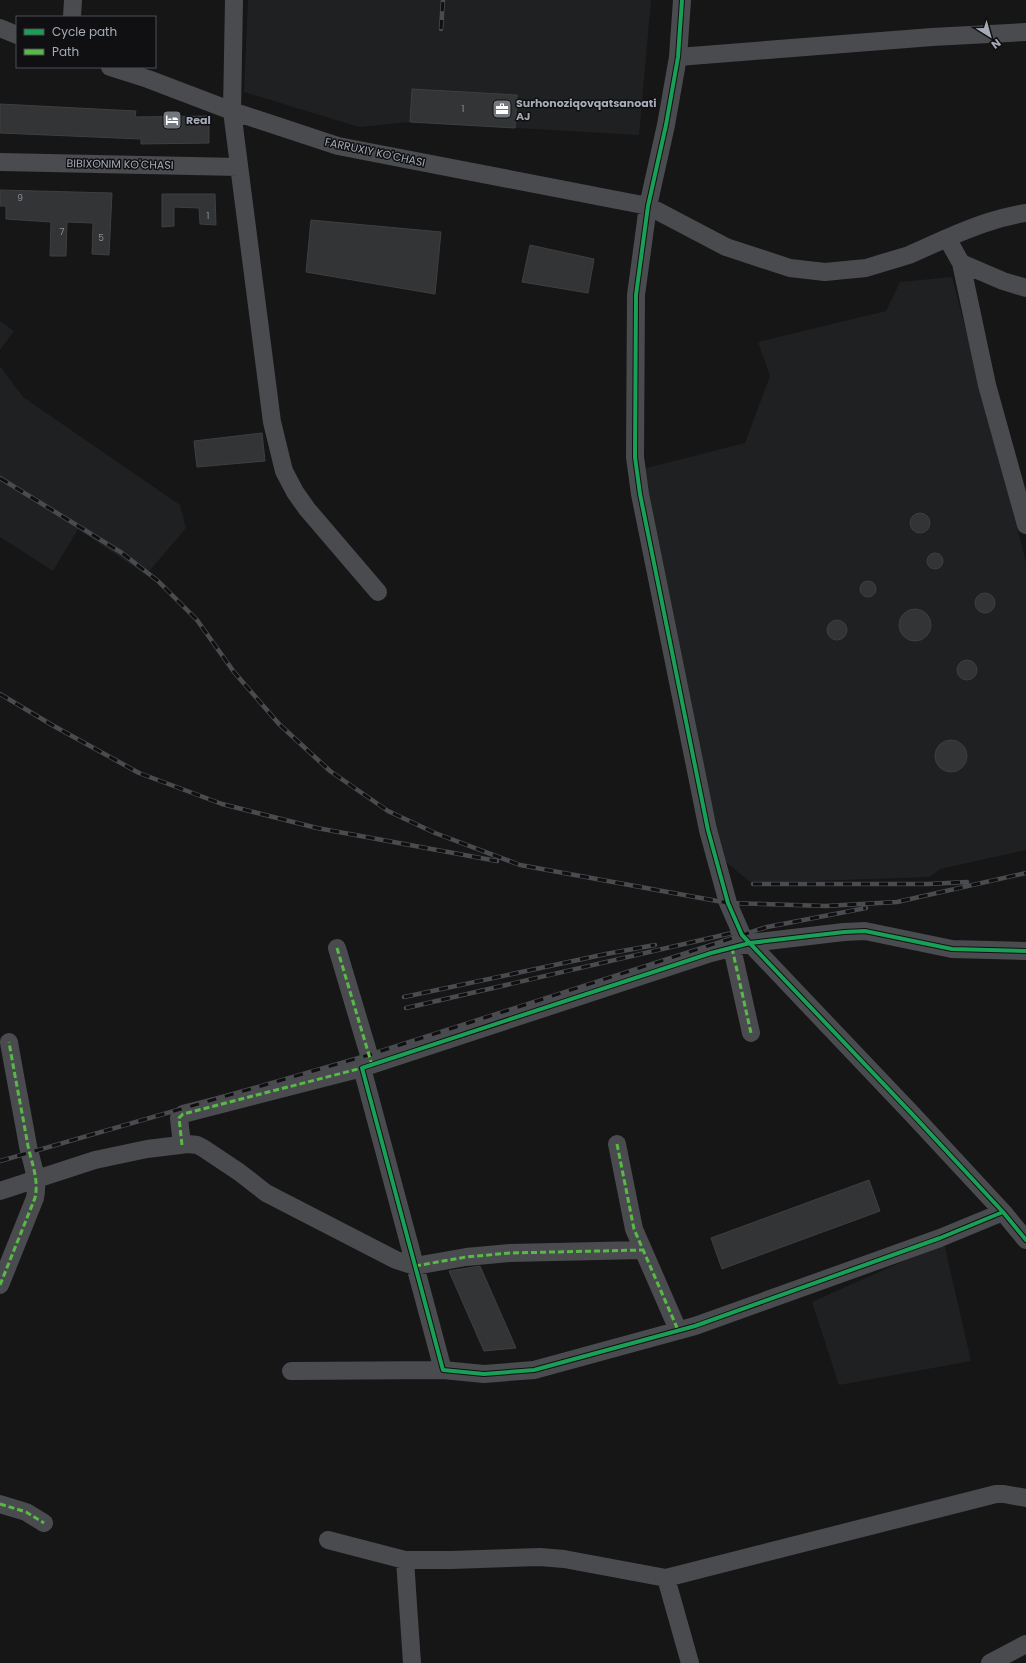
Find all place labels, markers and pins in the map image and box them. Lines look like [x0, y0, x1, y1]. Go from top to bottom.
place label: Surhonoziqovqatsanoati AJ [516, 95, 656, 124]
office icon: Surhonoziqovqatsanoati AJ [491, 98, 513, 120]
hotel icon: Real [161, 109, 183, 131]
place label: Real [186, 112, 211, 128]

